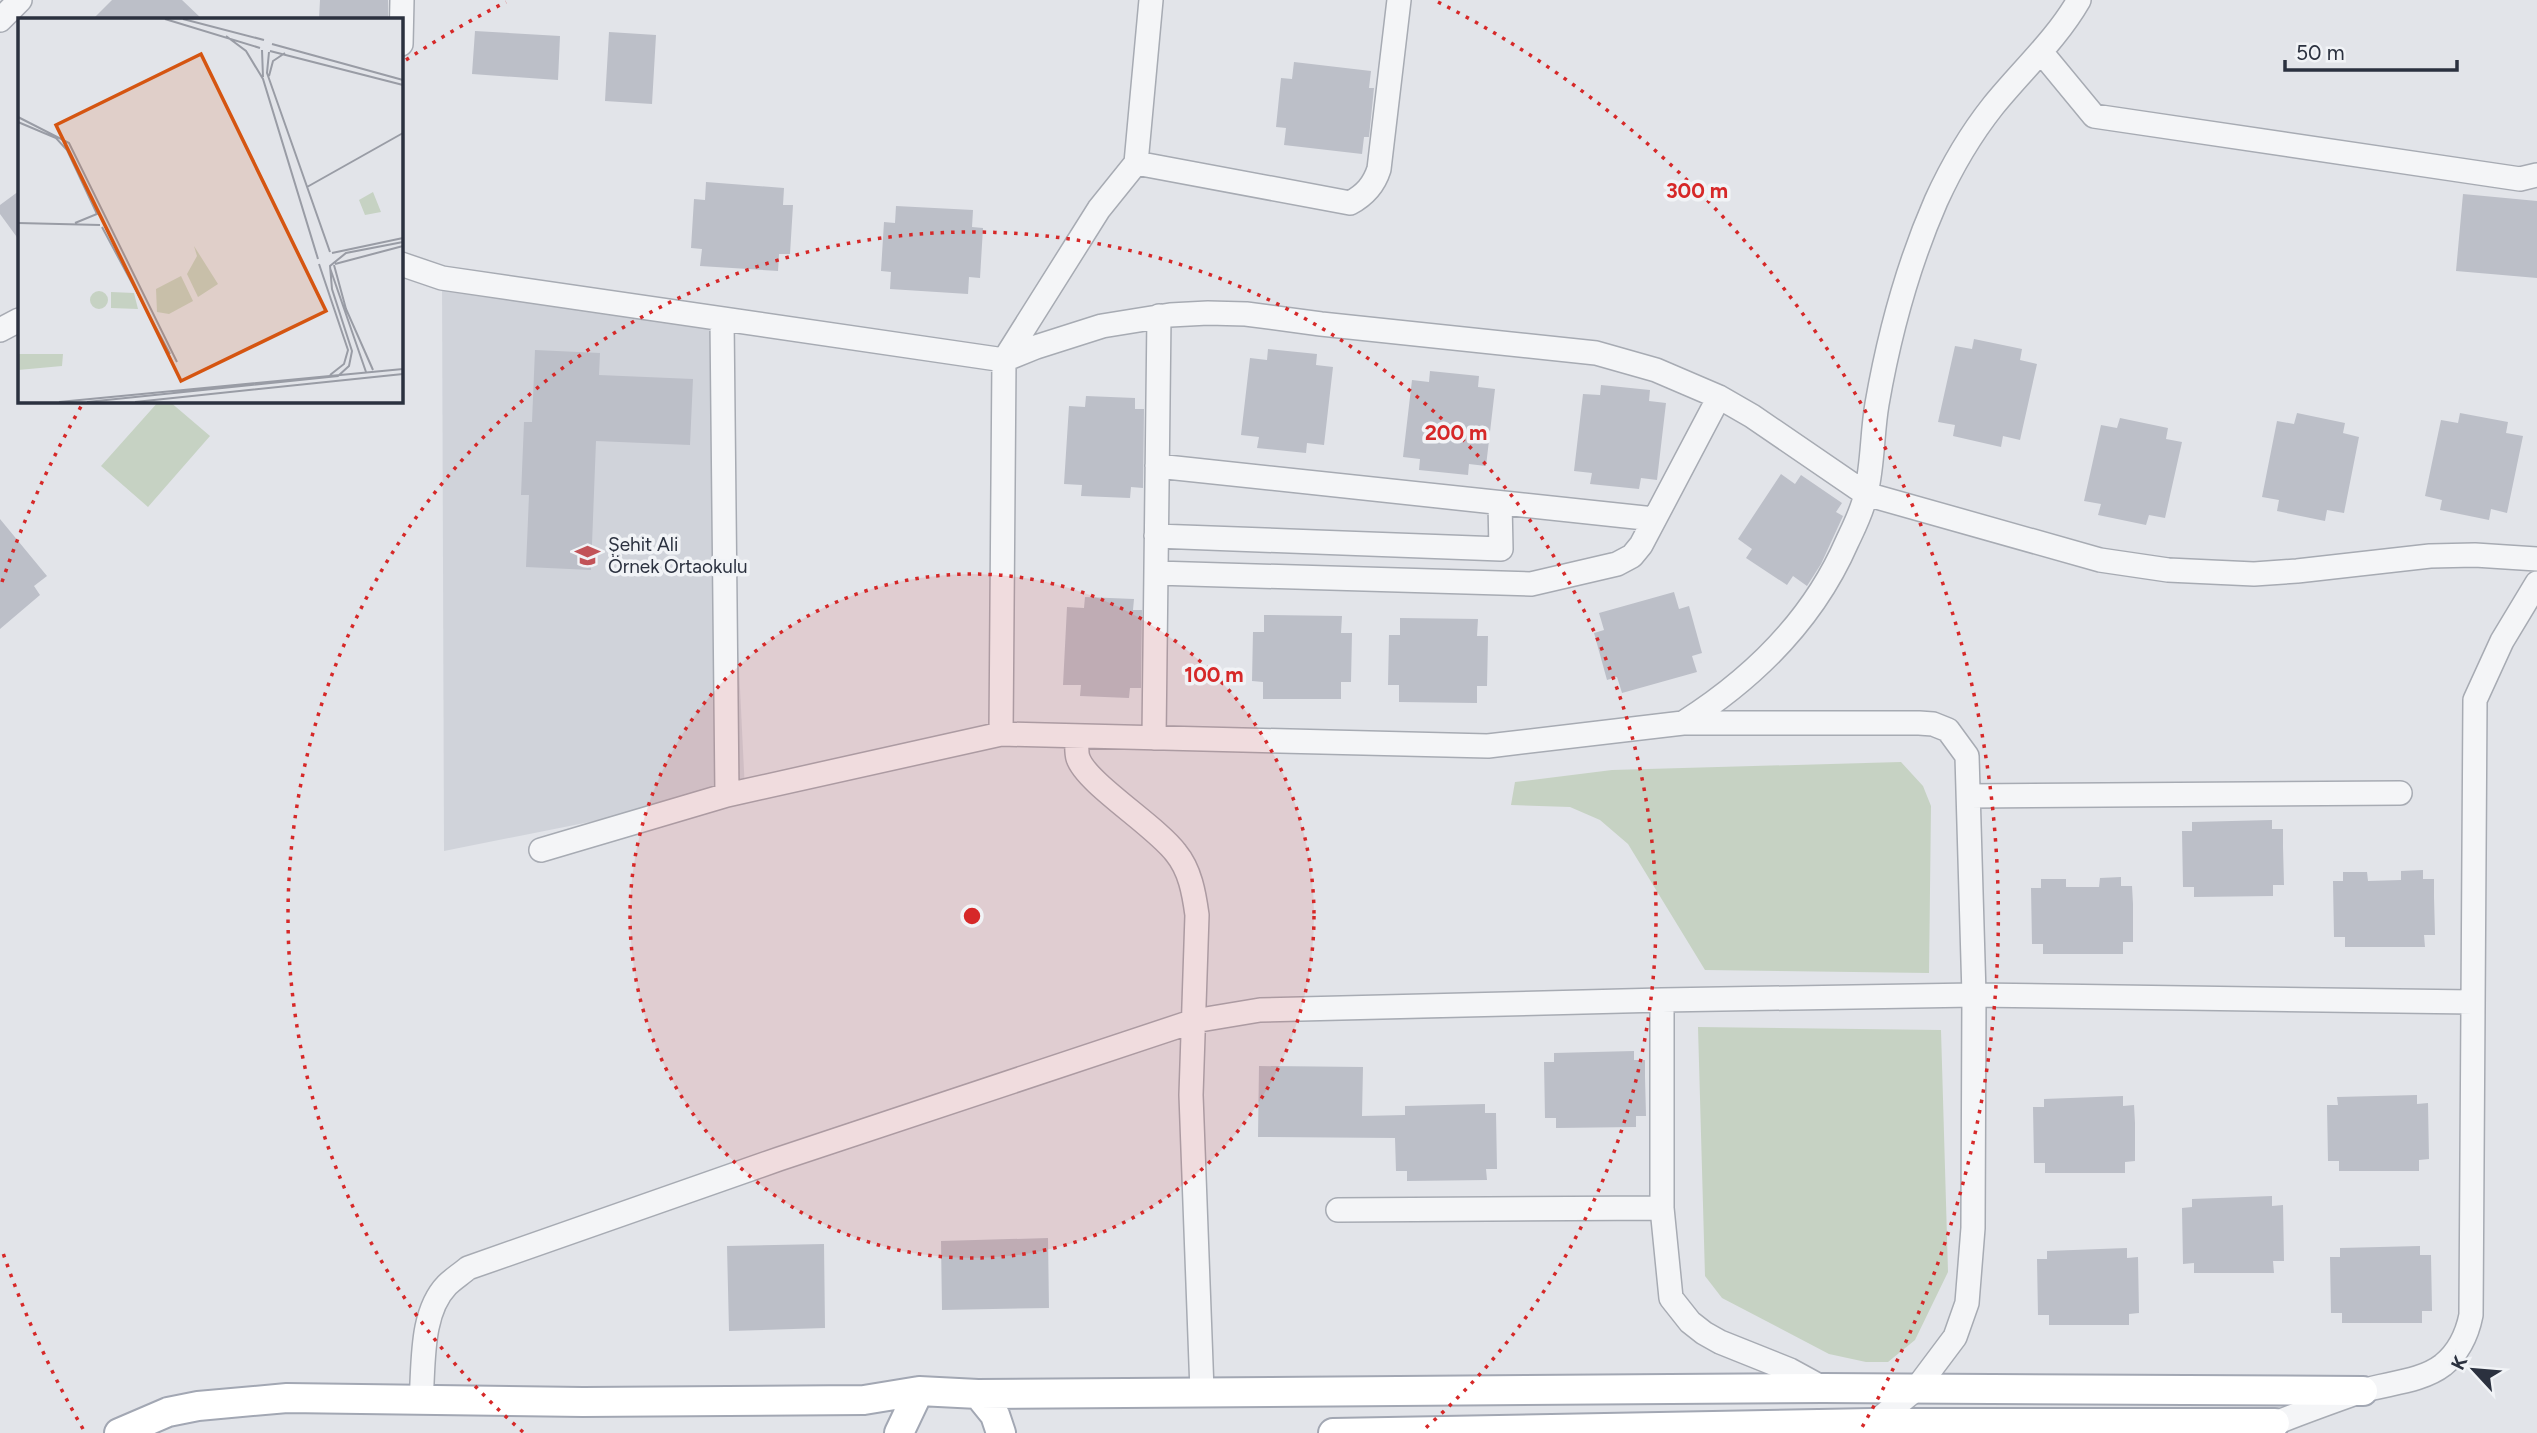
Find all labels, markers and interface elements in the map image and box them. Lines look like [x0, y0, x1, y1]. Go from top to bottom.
inset map [18, 18, 402, 402]
scale bar [2285, 28, 2456, 72]
text: 50 m [2296, 40, 2345, 65]
text: 300 m [1666, 178, 1728, 203]
text: 200 m [1425, 420, 1487, 445]
place label: Şehit Ali Örnek Ortaokulu [608, 533, 748, 578]
school or university icon: Şehit Ali Örnek Ortaokulu [574, 541, 602, 569]
text: 100 m [1184, 662, 1244, 687]
centre of rings [960, 904, 984, 928]
north arrow [2439, 1335, 2509, 1405]
text: K [2446, 1352, 2472, 1373]

